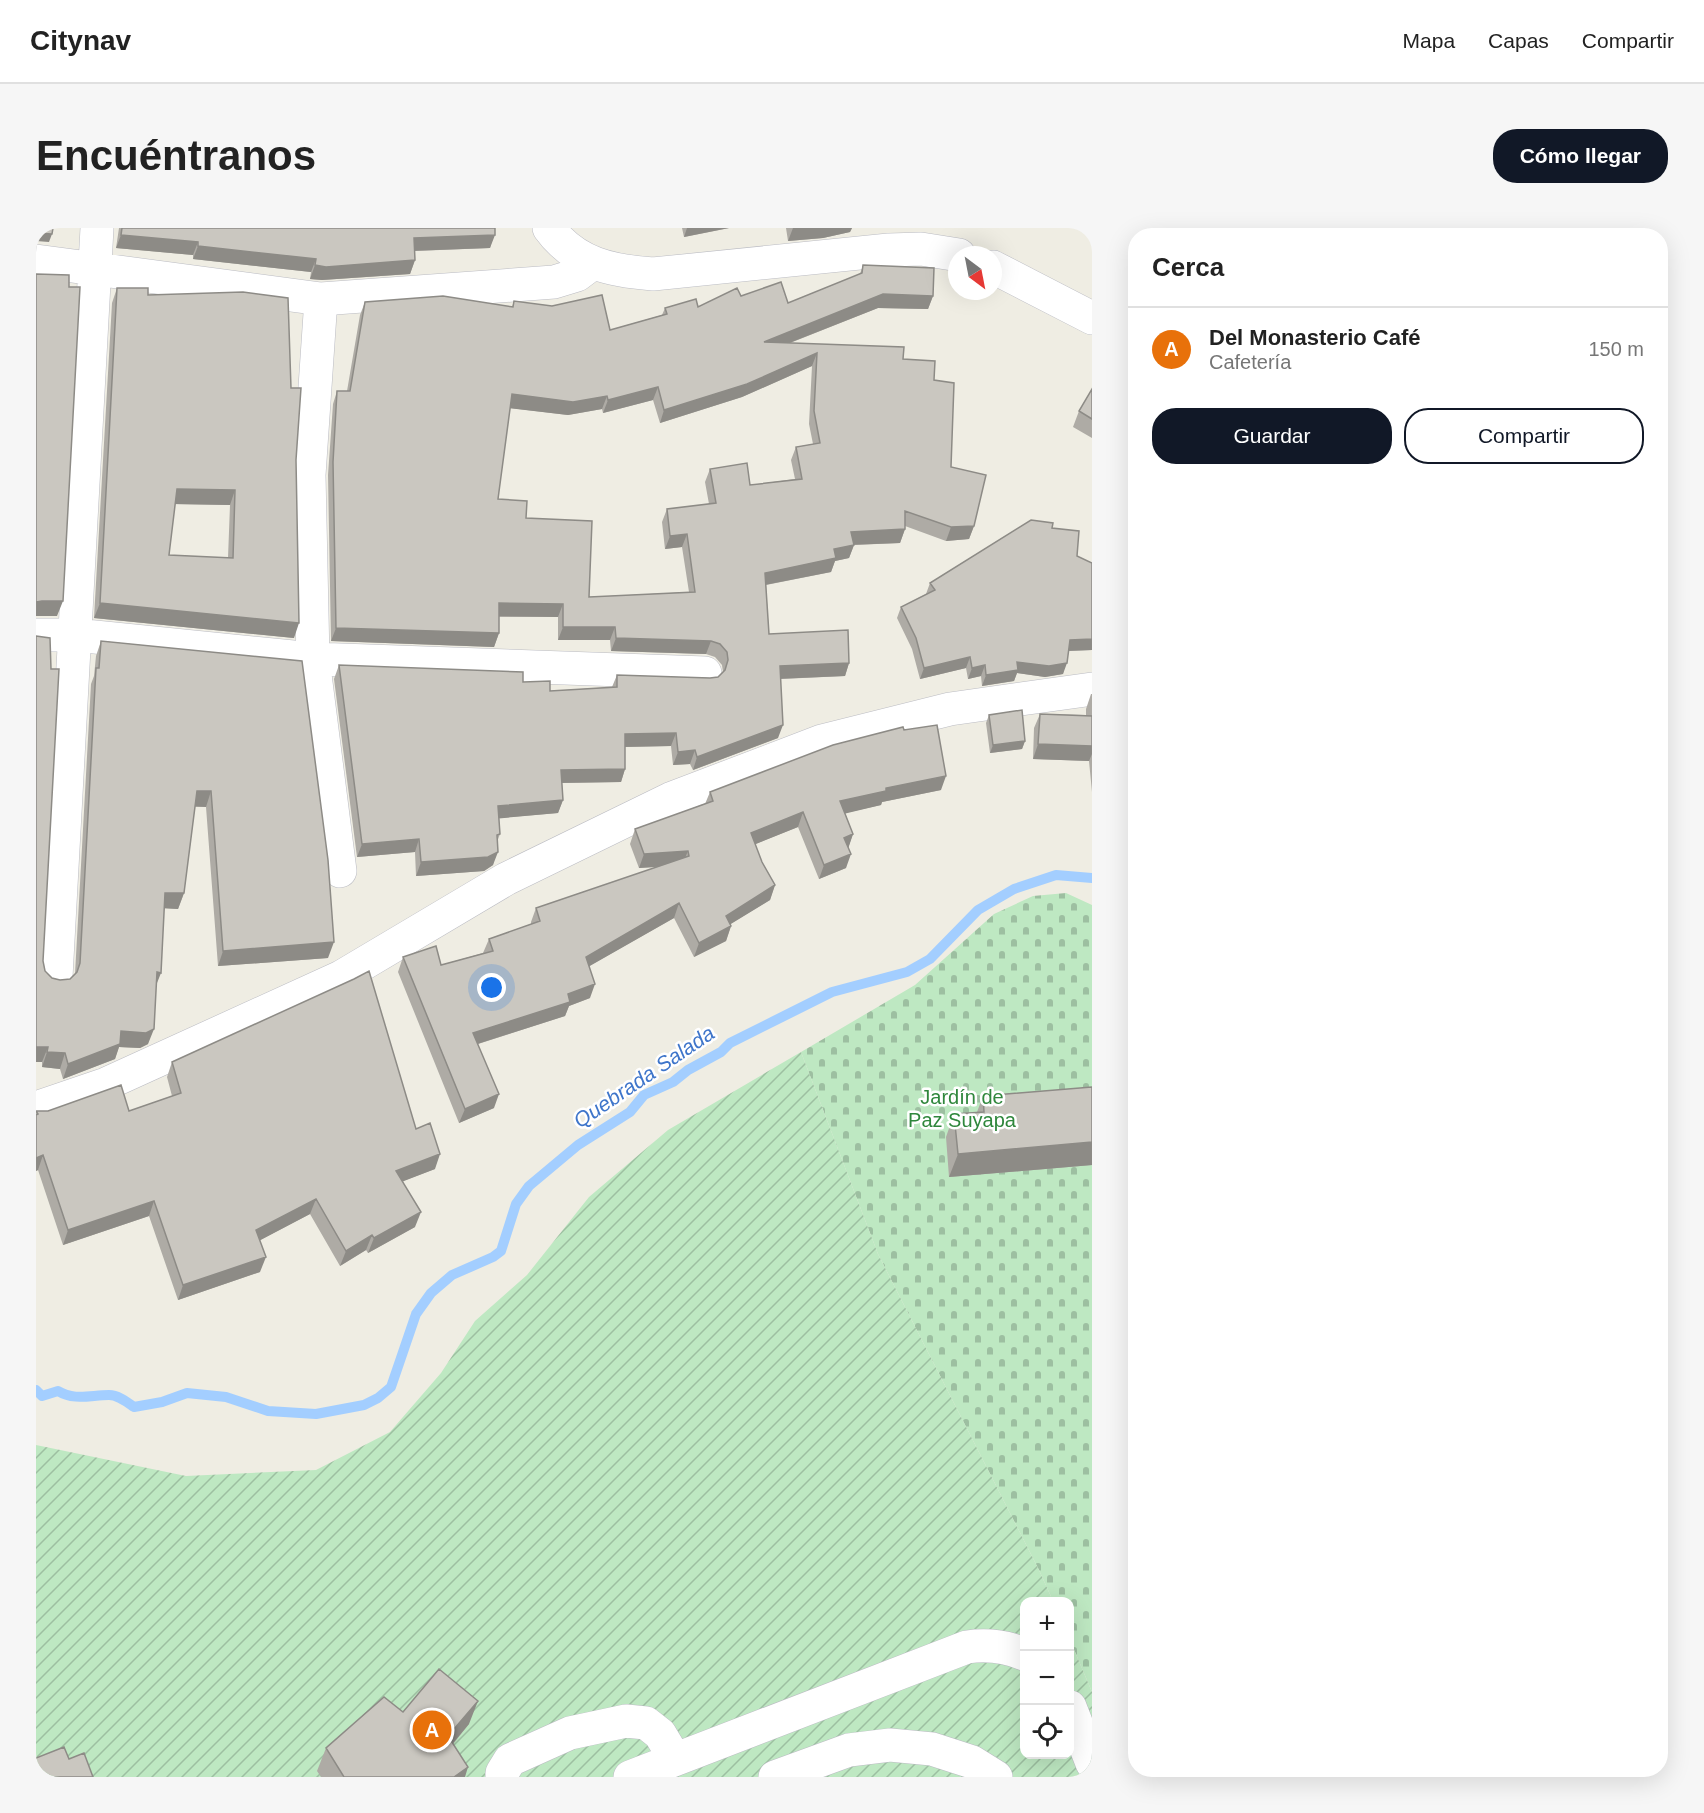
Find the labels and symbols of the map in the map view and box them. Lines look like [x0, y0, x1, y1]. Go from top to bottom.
north arrow [948, 246, 1002, 300]
your location [477, 973, 506, 1002]
water label: Quebrada Salada [569, 1021, 718, 1132]
park label: Jardín de Paz Suyapa [908, 1086, 1017, 1131]
pin: A [412, 1708, 452, 1752]

